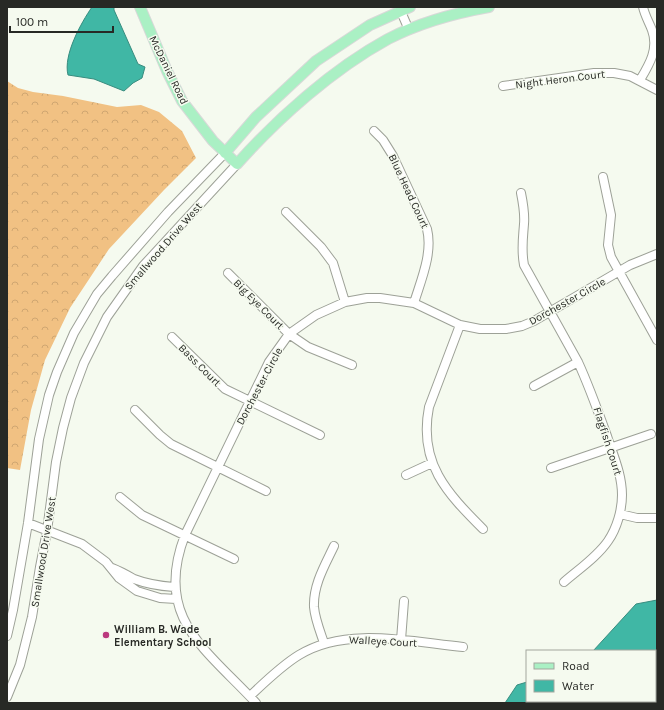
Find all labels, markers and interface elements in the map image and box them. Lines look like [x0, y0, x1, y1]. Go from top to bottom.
scale bar [10, 8, 113, 34]
text: 100 m [16, 15, 48, 29]
street label: McDaniel Road [146, 34, 191, 107]
street label: Night Heron Court [515, 68, 606, 91]
street label: Blue Head Court [386, 152, 431, 230]
street label: Smallwood Drive West [122, 200, 205, 293]
street label: Dorchester Circle [527, 275, 608, 328]
street label: Big Eye Court [231, 276, 287, 332]
street label: Bass Court [176, 341, 224, 389]
street label: Dorchester Circle [234, 345, 285, 427]
street label: Flagfish Court [590, 406, 625, 477]
street label: Smallwood Drive West [28, 496, 59, 608]
place label: William B. Wade Elementary School [114, 623, 212, 649]
marker: William B. Wade Elementary School [101, 630, 111, 640]
street label: Walleye Court [349, 633, 417, 650]
legend [526, 650, 656, 702]
text: Road [562, 659, 590, 673]
text: Water [562, 679, 595, 693]

